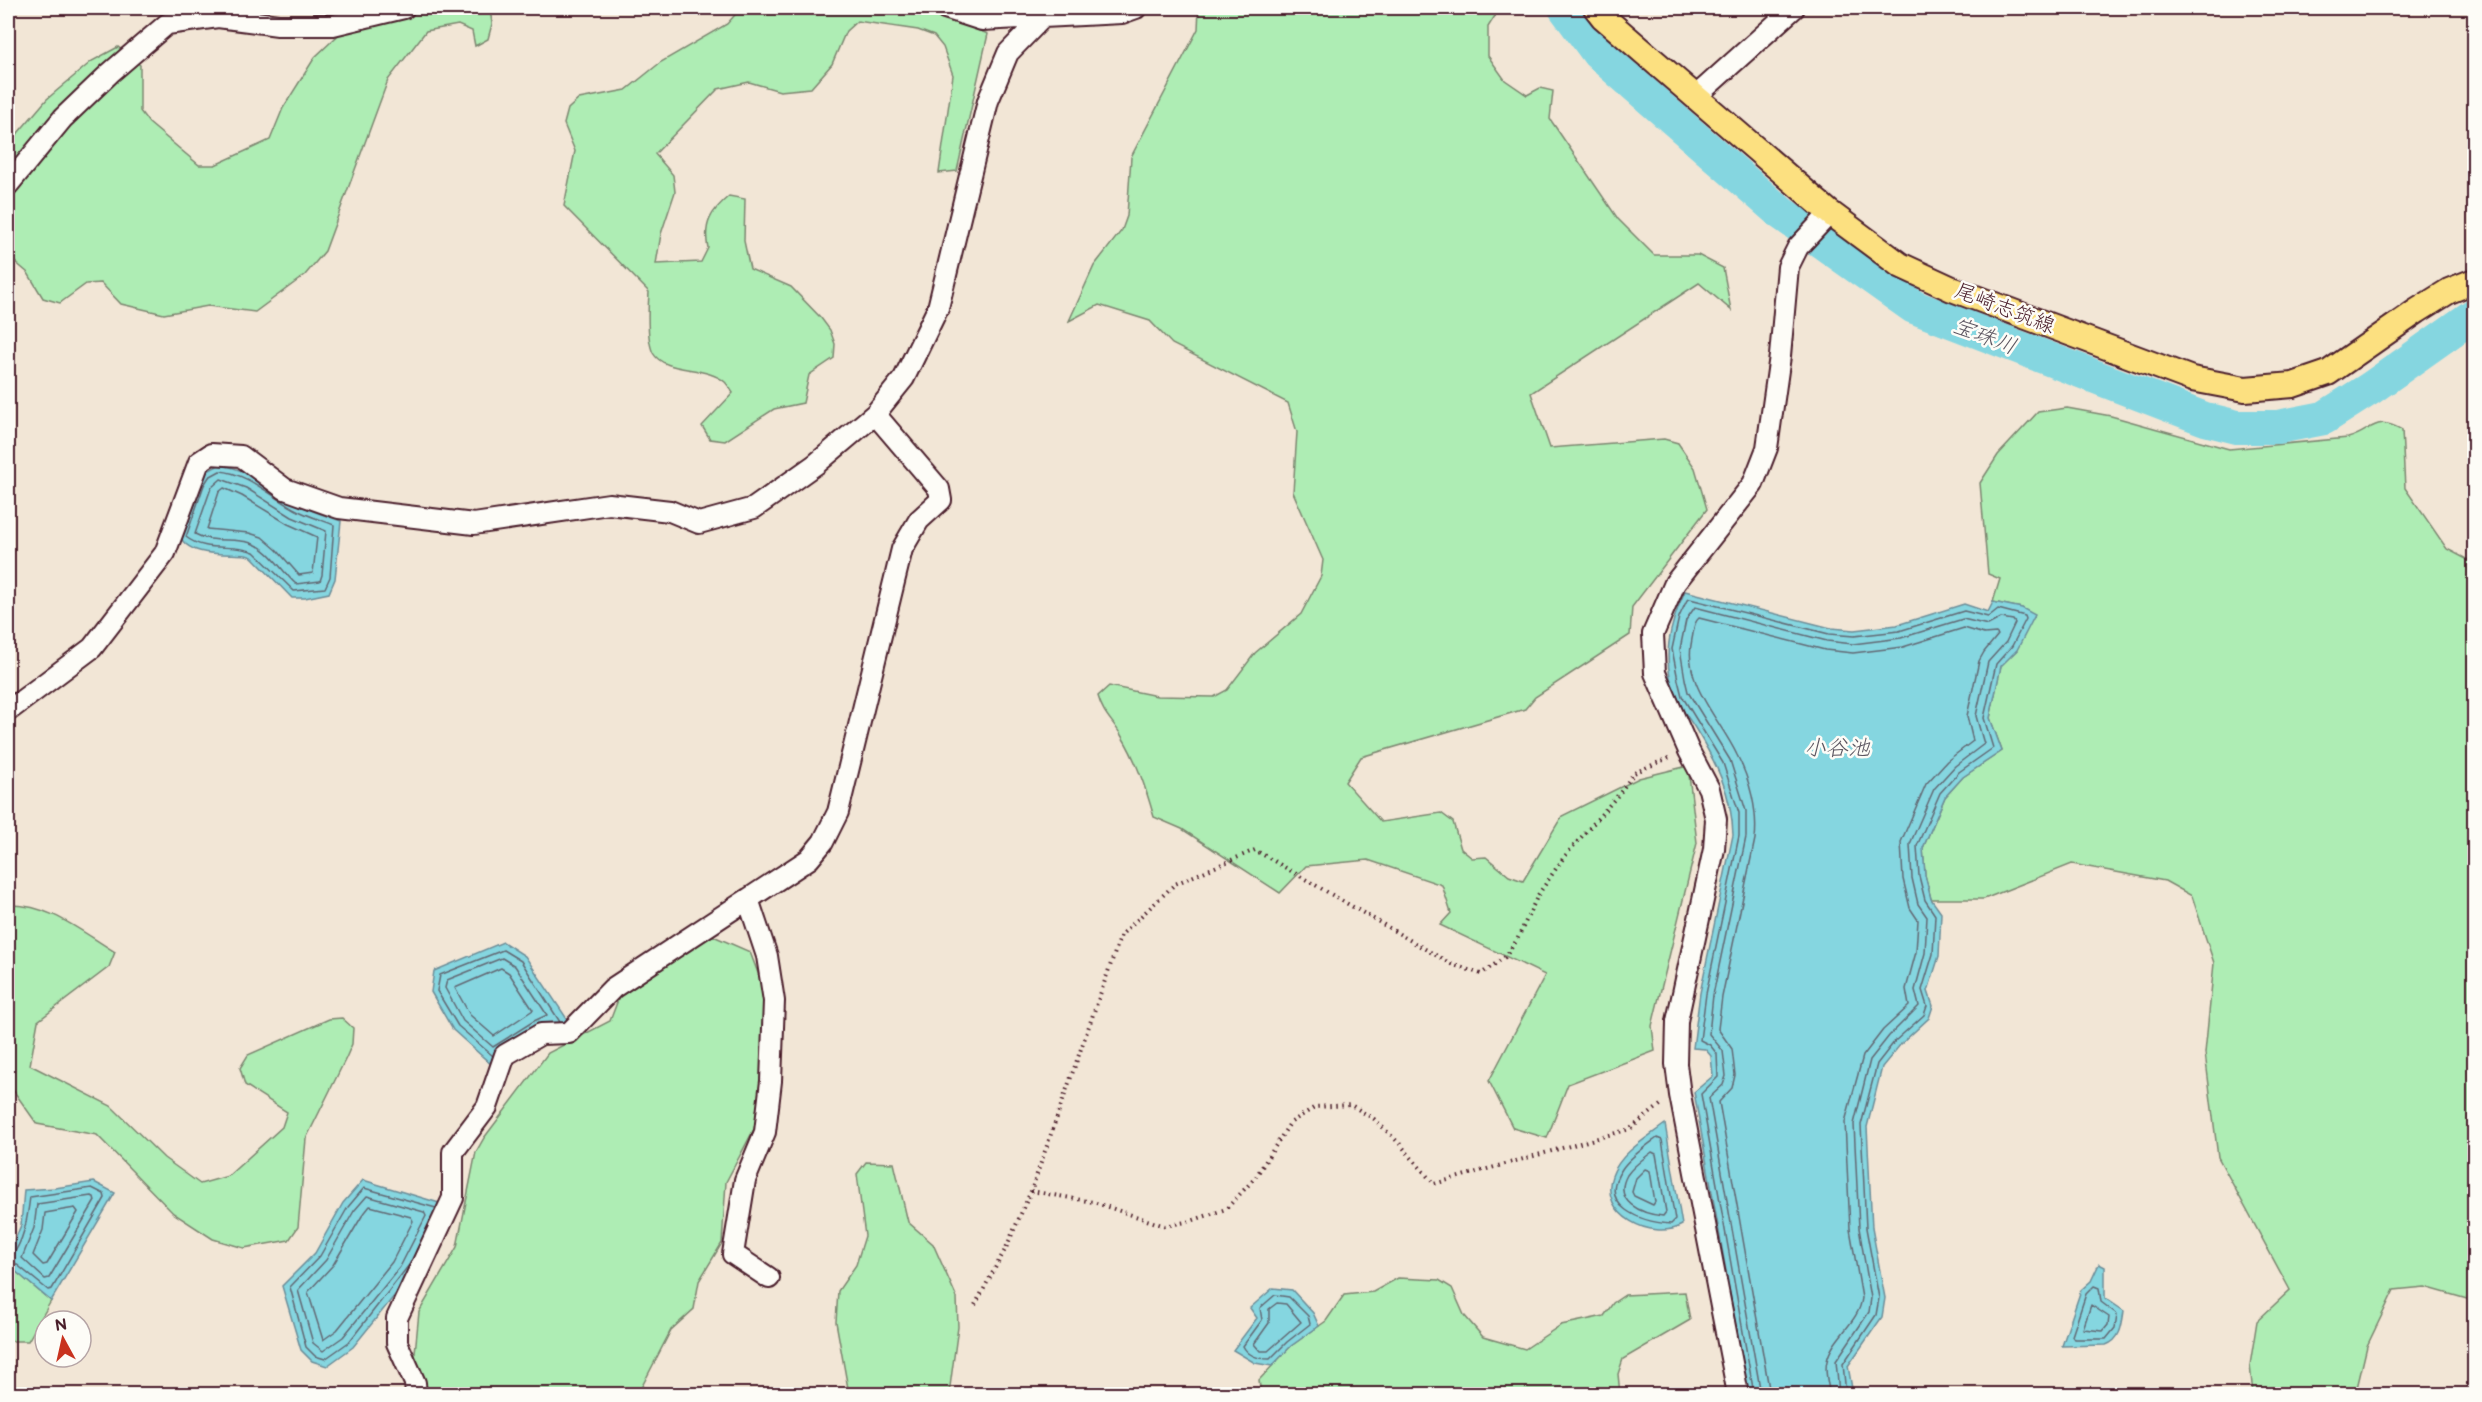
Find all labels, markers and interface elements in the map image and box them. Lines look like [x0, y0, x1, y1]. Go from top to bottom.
street label: 尾崎志筑線 [1951, 278, 2058, 339]
water label: 宝珠川 [1949, 312, 2020, 361]
water label: 小谷池 [1804, 735, 1871, 762]
north arrow [33, 1309, 93, 1369]
text: N [54, 1315, 68, 1336]

